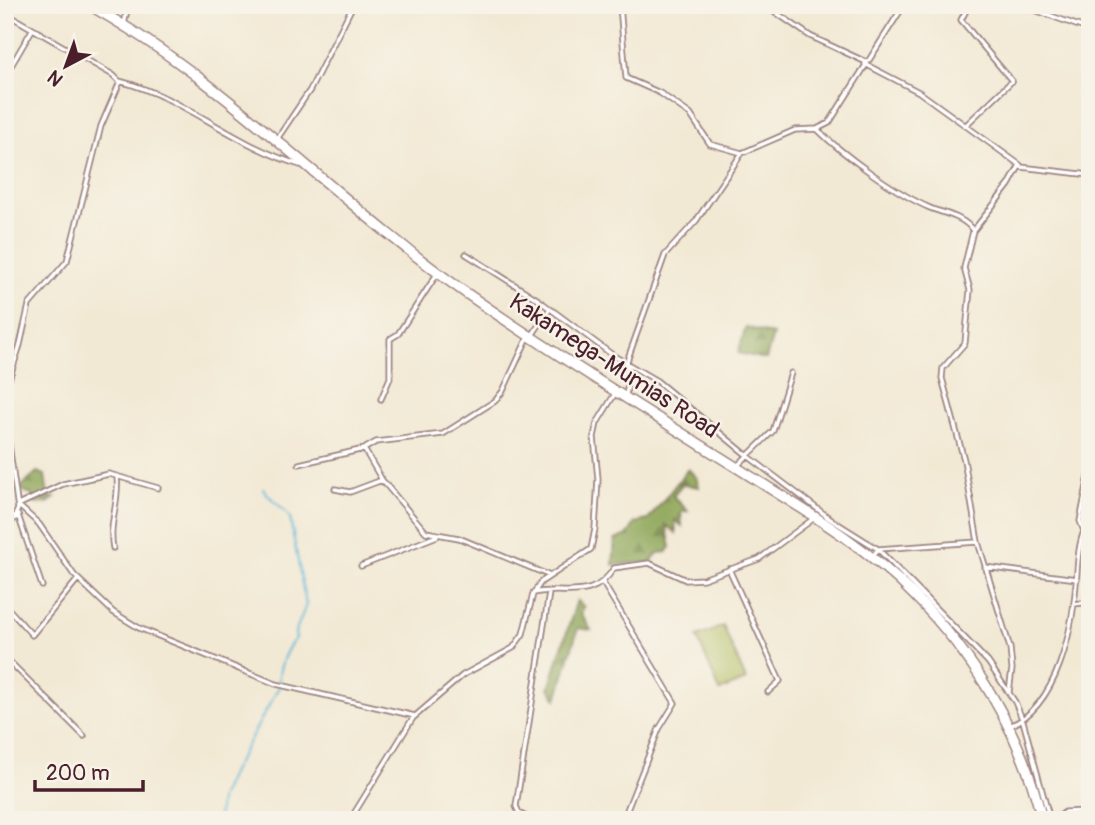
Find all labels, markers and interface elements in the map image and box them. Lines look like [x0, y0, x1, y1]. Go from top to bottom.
north arrow [32, 32, 102, 102]
text: N [43, 65, 68, 91]
street label: Kakamega-Mumias Road [504, 287, 724, 445]
scale bar [35, 748, 144, 792]
text: 200 m [46, 760, 110, 787]

